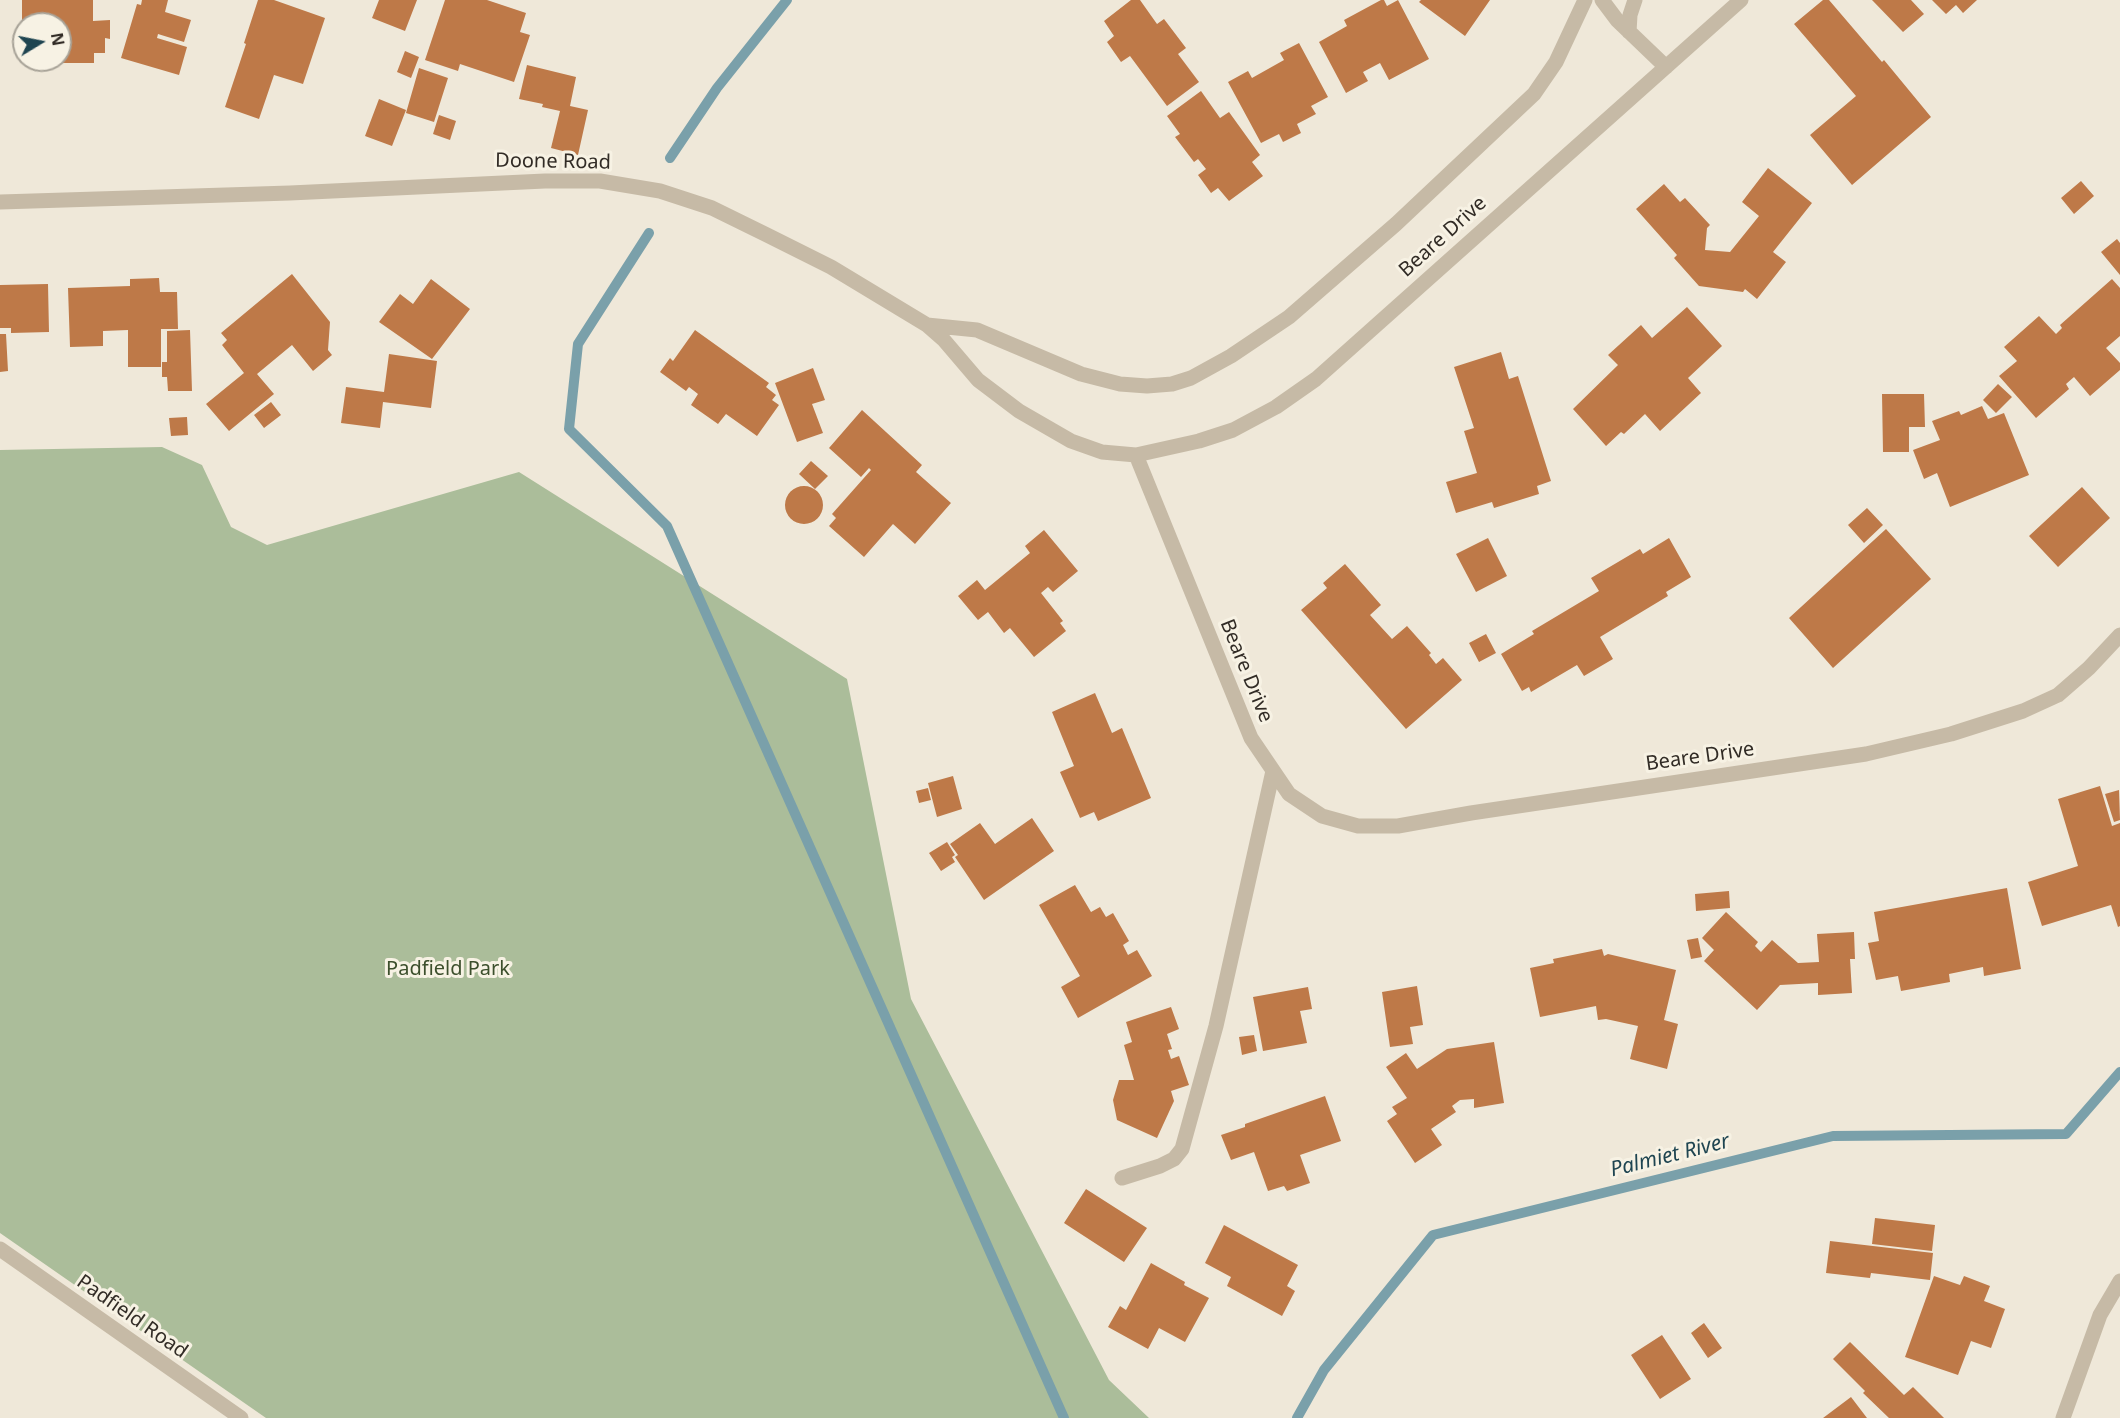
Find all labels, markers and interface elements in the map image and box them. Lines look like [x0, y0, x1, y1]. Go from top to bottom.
north arrow [12, 12, 72, 72]
text: N [46, 31, 70, 48]
street label: Doone Road [495, 149, 611, 175]
street label: Beare Drive [1394, 192, 1492, 282]
street label: Beare Drive [1214, 616, 1278, 726]
street label: Beare Drive [1644, 738, 1756, 776]
park label: Padfield Park [386, 957, 510, 981]
water label: Palmiet River [1608, 1129, 1732, 1183]
street label: Padfield Road [72, 1270, 192, 1364]

